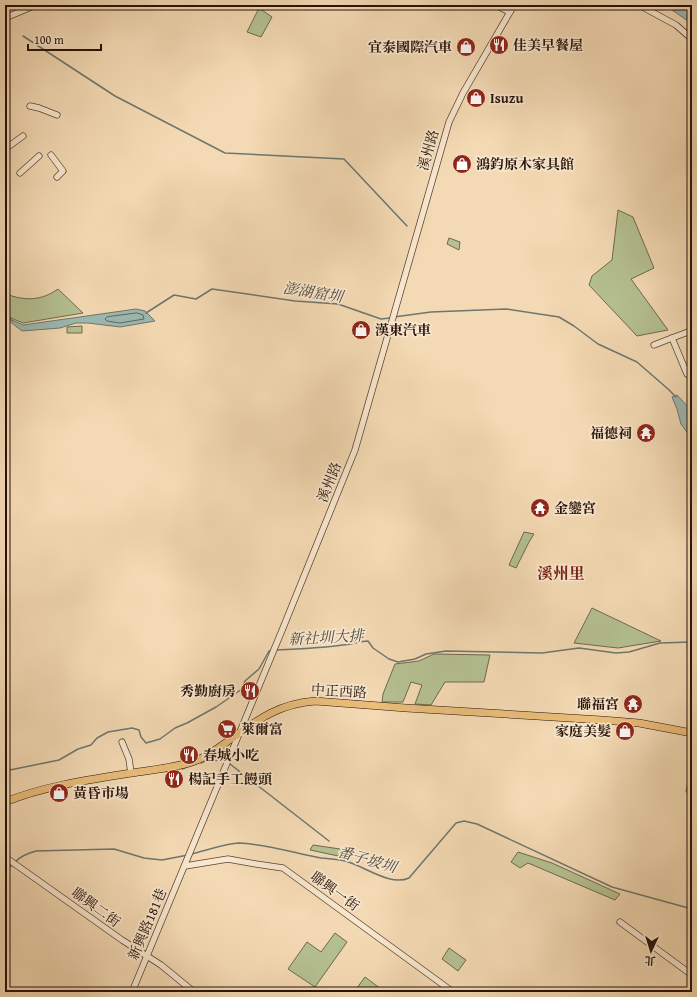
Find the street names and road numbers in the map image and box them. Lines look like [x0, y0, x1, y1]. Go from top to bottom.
street label: 溪州路 [413, 127, 443, 173]
street label: 溪州路 [312, 459, 346, 505]
street label: 中正西路 [311, 680, 367, 702]
street label: 聯興一街 [306, 866, 364, 916]
street label: 聯興二街 [67, 882, 125, 932]
street label: 新興路181巷 [123, 885, 171, 963]

